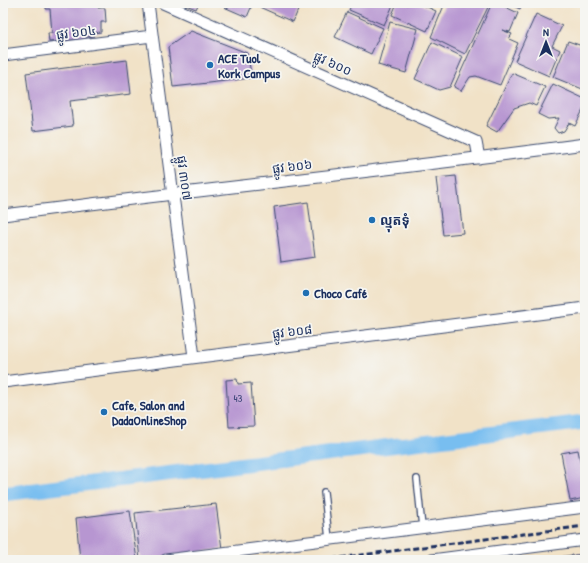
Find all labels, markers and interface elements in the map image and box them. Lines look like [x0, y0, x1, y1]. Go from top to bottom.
street label: ផ្លូវ ៦០៤ [55, 21, 97, 46]
north arrow [526, 22, 566, 62]
text: N [543, 25, 549, 39]
street label: ផ្លូវ ៦០០ [310, 47, 355, 82]
place label: ACE Tuol Kork Campus [218, 49, 280, 83]
marker: ACE Tuol Kork Campus [205, 60, 215, 70]
street label: ផ្លូវ ៣០៧ [170, 154, 197, 202]
street label: ផ្លូវ ៦០៦ [271, 155, 313, 180]
place label: ល្មុតទុំ [380, 211, 410, 233]
marker: ល្មុតទុំ [367, 215, 377, 225]
place label: Choco Café [314, 284, 368, 302]
marker: Choco Café [301, 288, 311, 298]
street label: ផ្លូវ ៦០៨ [271, 320, 313, 345]
house number: 43 [233, 391, 243, 405]
place label: Cafe, Salon and DadaOnlineShop [112, 396, 187, 430]
marker: Cafe, Salon and DadaOnlineShop [99, 407, 109, 417]

